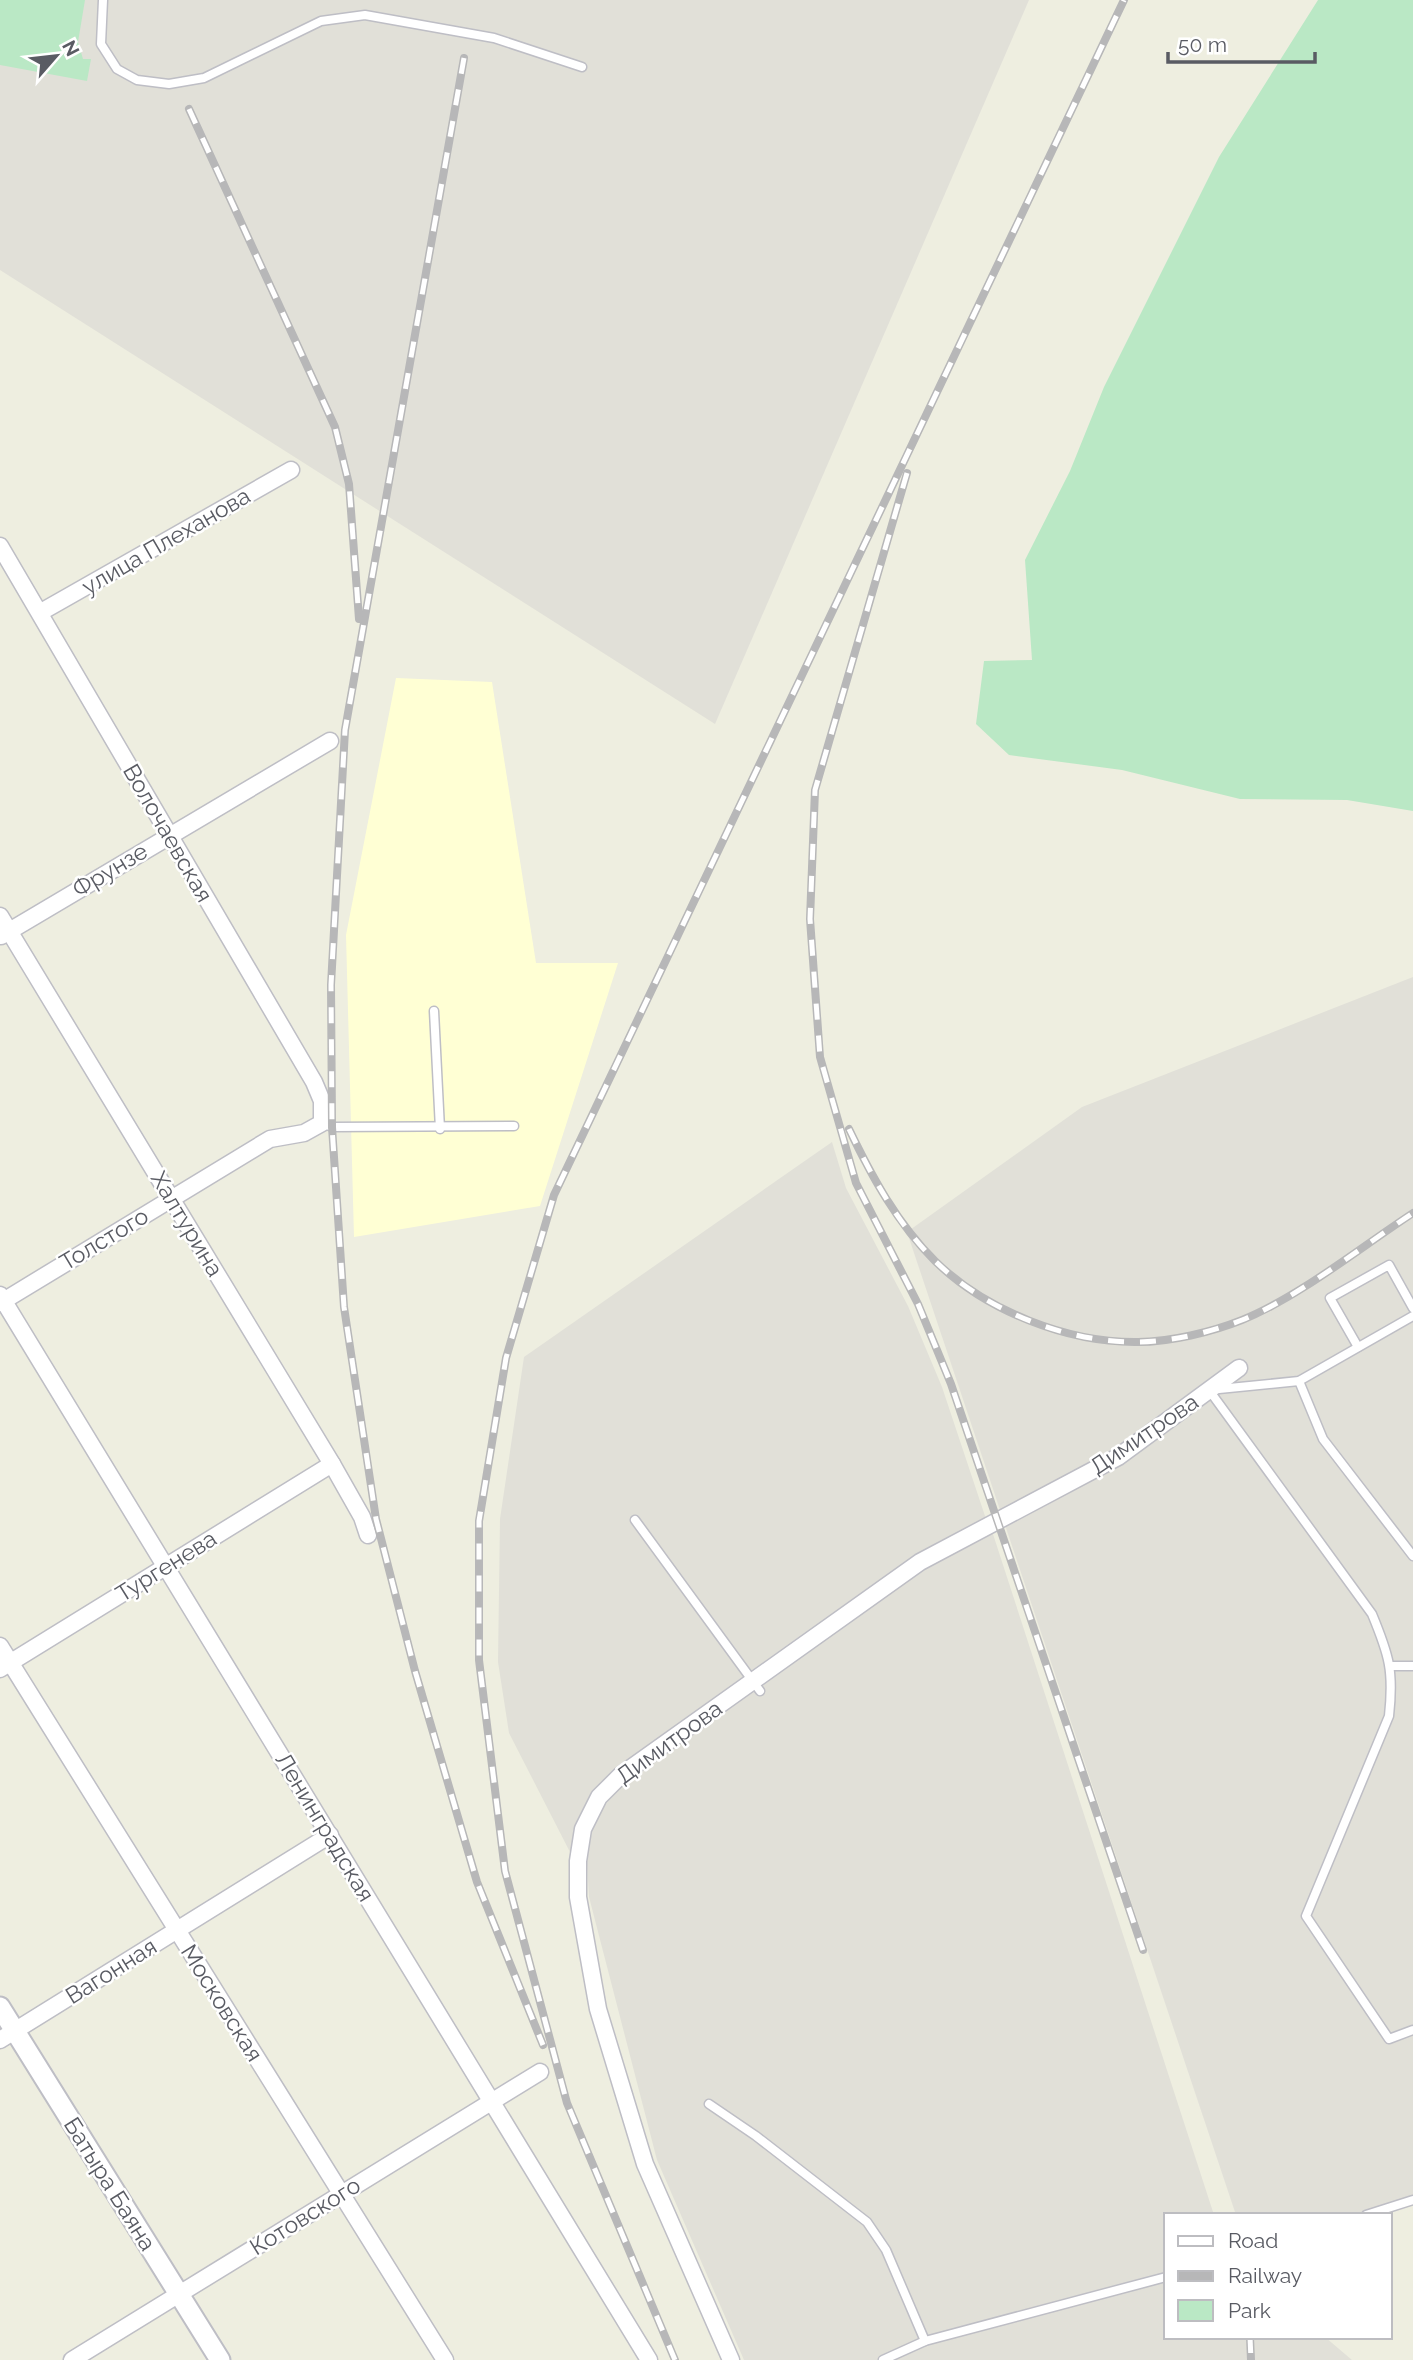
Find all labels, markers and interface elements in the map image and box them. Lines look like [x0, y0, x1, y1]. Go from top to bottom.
north arrow [21, 21, 91, 91]
scale bar [1168, 21, 1315, 65]
text: 50 m [1178, 32, 1227, 57]
text: N [58, 36, 84, 60]
street label: улица Плеханова [77, 481, 255, 600]
street label: Волочаевская [118, 759, 219, 907]
street label: Фрунзе [68, 837, 152, 902]
street label: Халтурина [146, 1167, 229, 1281]
street label: Толстого [55, 1202, 153, 1276]
street label: Димитрова [1085, 1388, 1203, 1480]
street label: Тургенева [111, 1524, 221, 1607]
street label: Димитрова [610, 1694, 727, 1789]
street label: Ленинградская [270, 1747, 381, 1906]
street label: Вагонная [60, 1932, 161, 2009]
street label: Московская [176, 1939, 269, 2066]
street label: Батыра Баяна [59, 2112, 162, 2255]
street label: Котовского [245, 2171, 365, 2260]
legend [1164, 2213, 1392, 2339]
text: Road [1228, 2228, 1278, 2253]
text: Railway [1228, 2263, 1302, 2288]
text: Park [1228, 2298, 1271, 2323]

